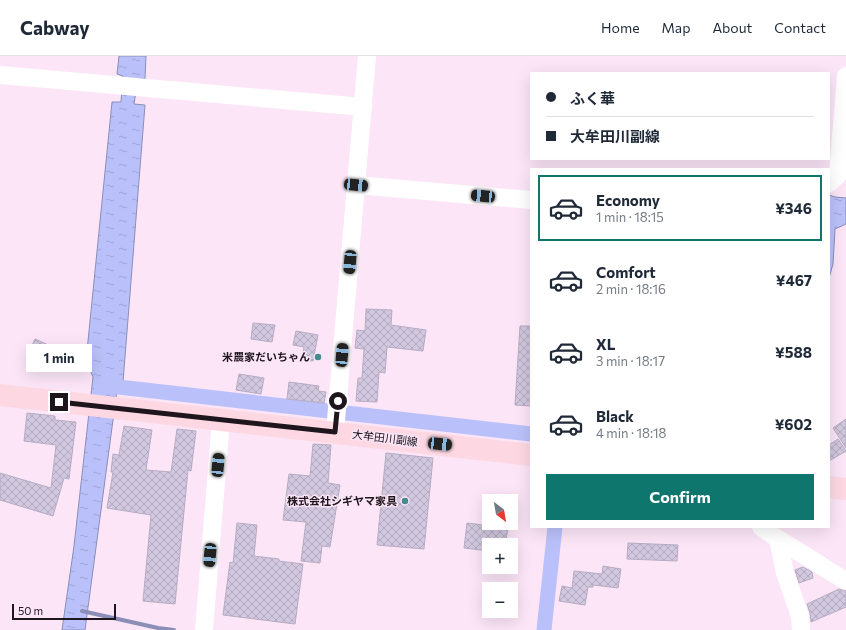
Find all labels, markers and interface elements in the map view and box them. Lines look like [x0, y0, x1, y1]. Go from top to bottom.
text: Cabway [20, 16, 90, 39]
text: Home [601, 19, 640, 36]
text: Map [662, 19, 690, 36]
text: About [712, 19, 752, 36]
text: Contact [774, 19, 826, 36]
text: ふく華 [570, 89, 615, 107]
text: 大牟田川副線 [570, 127, 660, 145]
car [344, 178, 368, 192]
car [471, 189, 495, 203]
icon: car [548, 190, 584, 226]
text: Economy [596, 191, 660, 209]
text: ¥346 [775, 199, 812, 217]
text: 1 min · 18:15 [596, 209, 664, 225]
car [343, 250, 357, 274]
icon: car [548, 262, 584, 298]
text: Comfort [596, 263, 656, 281]
text: ¥467 [776, 271, 812, 289]
text: 2 min · 18:16 [596, 281, 666, 297]
icon: car [548, 334, 584, 370]
text: XL [596, 335, 615, 353]
car [335, 343, 349, 367]
text: ¥588 [775, 343, 812, 361]
callout: 1 min [26, 344, 92, 372]
text: 1 min [44, 350, 74, 366]
place label: 米農家だいちゃん [222, 350, 310, 363]
marker: 米農家だいちゃん [313, 352, 323, 362]
text: 3 min · 18:17 [596, 353, 665, 369]
route start [329, 392, 347, 410]
route end [50, 393, 68, 411]
icon: car [548, 406, 584, 442]
text: Black [596, 407, 634, 425]
text: ¥602 [775, 415, 812, 433]
text: 4 min · 18:18 [596, 425, 666, 441]
street label: 大牟田川副線 [352, 427, 419, 448]
car [427, 437, 453, 451]
car [211, 453, 225, 477]
button: Confirm [546, 474, 814, 520]
place label: 株式会社シギヤマ家具 [287, 494, 397, 507]
north arrow [482, 494, 518, 530]
map controls [482, 494, 518, 618]
marker: 株式会社シギヤマ家具 [400, 496, 410, 506]
button: + [482, 538, 518, 574]
car [203, 543, 217, 567]
button: − [482, 582, 518, 618]
scale bar [12, 602, 116, 621]
text: 50 m [18, 604, 43, 617]

